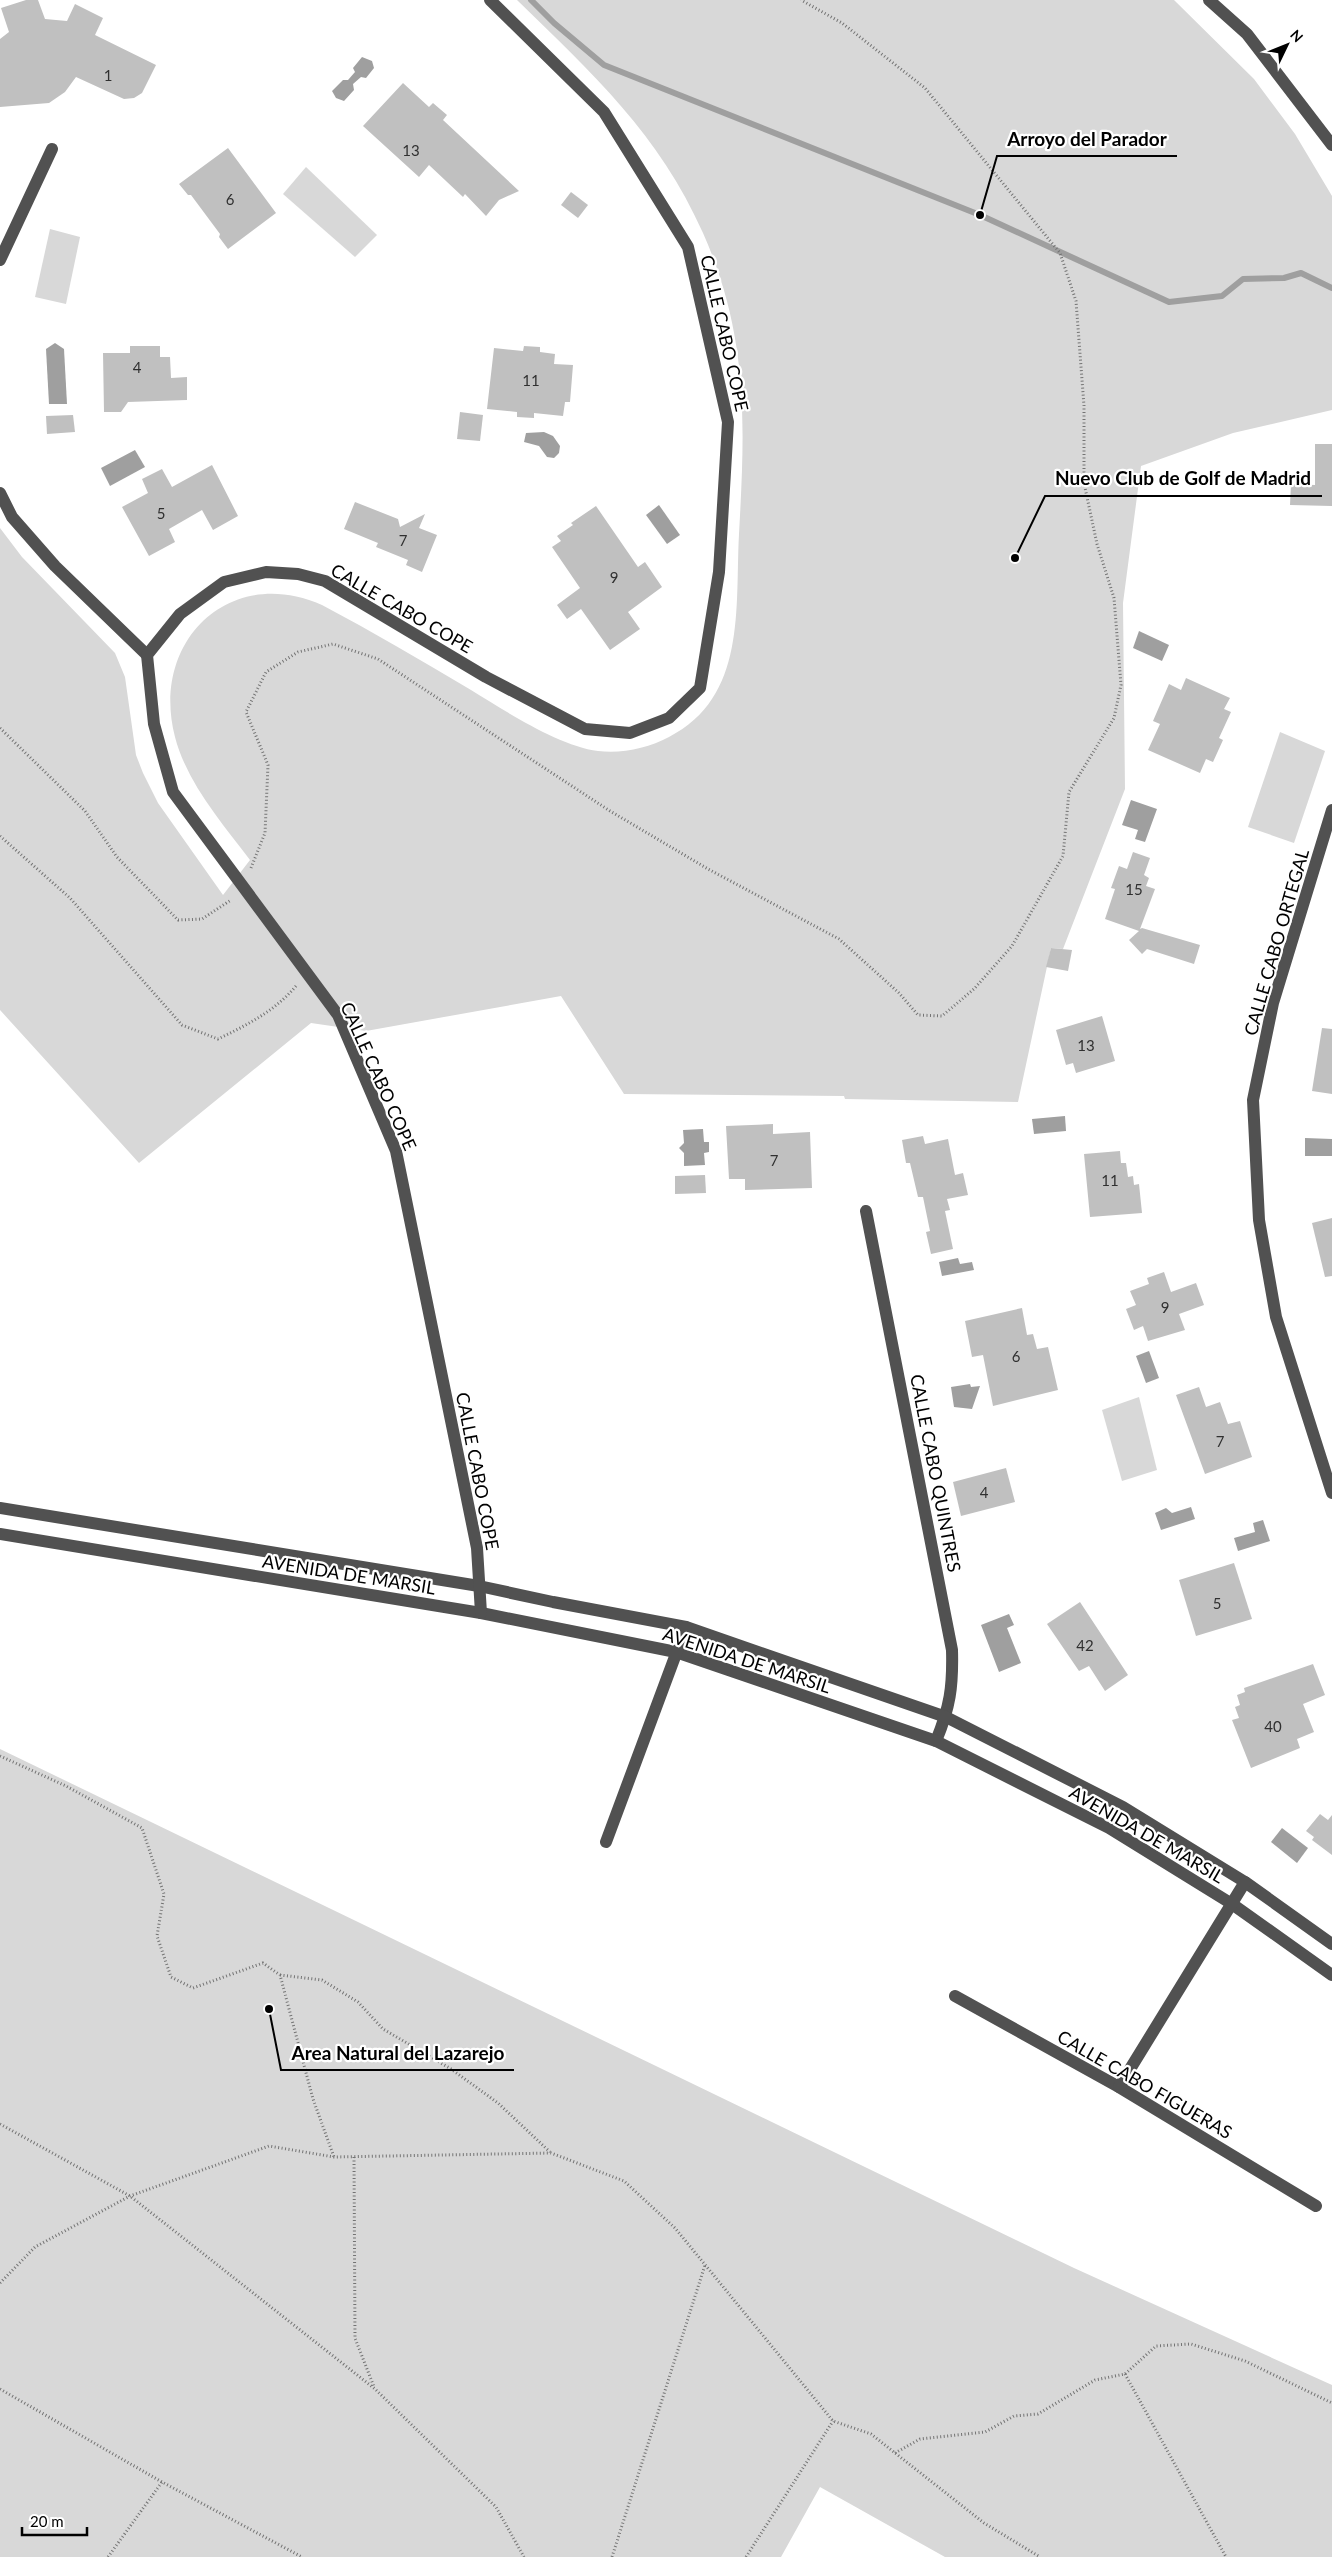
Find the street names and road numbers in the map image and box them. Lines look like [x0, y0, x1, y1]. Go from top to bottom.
street label: CALLE CABO COPE [696, 253, 754, 413]
street label: CALLE CABO COPE [327, 558, 477, 658]
street label: CALLE CABO ORTEGAL [1239, 846, 1313, 1038]
street label: CALLE CABO COPE [336, 998, 422, 1154]
street label: CALLE CABO QUINTRES [906, 1372, 966, 1574]
street label: CALLE CABO COPE [452, 1390, 504, 1552]
street label: AVENIDA DE MARSIL [261, 1549, 437, 1599]
street label: AVENIDA DE MARSIL [660, 1622, 834, 1698]
street label: AVENIDA DE MARSIL [1066, 1781, 1228, 1887]
street label: CALLE CABO FIGUERAS [1054, 2025, 1236, 2143]

